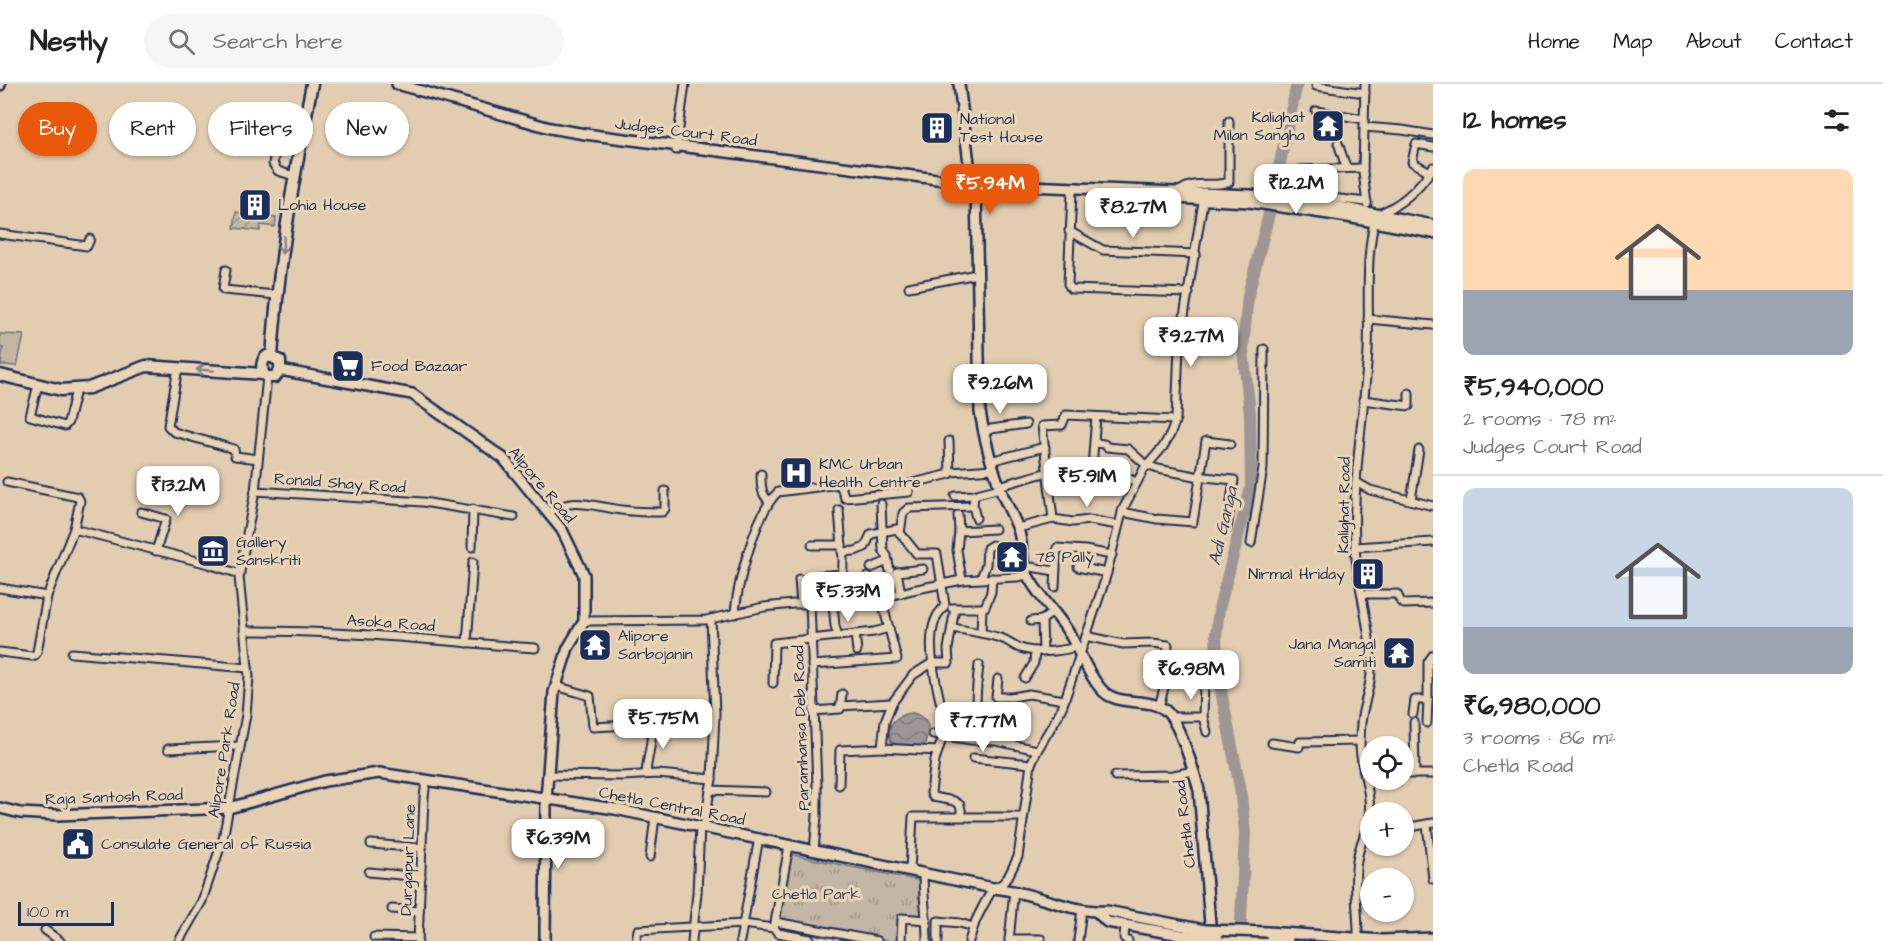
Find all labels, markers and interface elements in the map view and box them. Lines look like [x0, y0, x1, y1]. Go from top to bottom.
search box [144, 14, 564, 68]
text: Nestly [30, 22, 108, 61]
icon: search [165, 25, 198, 58]
text: Search here [213, 26, 343, 57]
text: Home [1528, 27, 1580, 56]
text: Map [1613, 27, 1653, 56]
text: About [1686, 27, 1742, 56]
text: Contact [1775, 27, 1853, 56]
chip: Buy [18, 102, 97, 156]
chip: Rent [109, 102, 196, 156]
chip: Filters [208, 102, 313, 156]
chip: New [325, 102, 409, 156]
text: 12 homes [1463, 102, 1566, 138]
icon: filters [1820, 104, 1853, 137]
place label: Kalighat Milan Sangha [1214, 106, 1306, 147]
place label: National Test House [960, 108, 1043, 148]
temple icon: Kalighat Milan Sangha [1310, 108, 1346, 144]
building icon: National Test House [919, 110, 955, 146]
street label: Judges Court Road [614, 112, 758, 153]
pin: ₹5.94M [941, 164, 1039, 215]
pin: ₹12.2M [1247, 164, 1345, 215]
text: ₹5.94M [955, 169, 1025, 197]
text: ₹12.2M [1268, 169, 1324, 197]
building icon: Lohia House [237, 187, 273, 223]
pin: ₹8.27M [1084, 188, 1182, 239]
text: ₹8.27M [1099, 193, 1167, 221]
place label: Lohia House [278, 194, 367, 216]
icon: home [1604, 208, 1712, 316]
one-way arrow [277, 235, 288, 254]
pin: ₹9.27M [1142, 317, 1240, 368]
text: ₹9.27M [1158, 322, 1224, 350]
supermarket icon: Food Bazaar [330, 348, 366, 384]
place label: Food Bazaar [371, 355, 467, 377]
one-way arrow [195, 364, 215, 375]
pin: ₹9.26M [951, 364, 1049, 415]
text: ₹9.26M [967, 369, 1033, 397]
text: ₹5,940,000 [1463, 369, 1604, 405]
text: 2 rooms · 78 m² [1463, 405, 1617, 433]
text: Judges Court Road [1463, 433, 1642, 461]
street label: Alipore Road [503, 442, 581, 528]
place label: KMC Urban Health Centre [819, 453, 921, 493]
hospital icon: KMC Urban Health Centre [778, 455, 814, 491]
street label: Kalighat Road [1332, 456, 1357, 554]
pin: ₹5.91M [1038, 457, 1136, 508]
text: ₹5.91M [1058, 462, 1116, 490]
pin: ₹13.2M [129, 466, 227, 517]
street label: Ronald Shay Road [273, 467, 407, 500]
text: ₹13.2M [151, 471, 205, 499]
water label: Adi Ganga [1202, 484, 1245, 568]
icon: home [1604, 527, 1712, 635]
place label: Gallery Sanskriti [236, 531, 301, 571]
museum icon: Gallery Sanskriti [195, 533, 231, 569]
temple icon: 78 Pally [994, 539, 1030, 575]
place label: 78 Pally [1035, 546, 1094, 569]
building icon: Nirmal Hriday [1350, 556, 1386, 592]
place label: Nirmal Hriday [1248, 563, 1345, 586]
pin: ₹5.33M [799, 572, 897, 623]
text: ₹5.33M [815, 577, 881, 605]
street label: Asoka Road [346, 609, 436, 637]
place label: Alipore Sarbojanin [618, 625, 693, 665]
temple icon: Alipore Sarbojanin [577, 627, 613, 663]
place label: Jana Mangal Samiti [1289, 633, 1377, 673]
temple icon: Jana Mangal Samiti [1381, 635, 1417, 671]
street label: Paramhansa Deb Road [787, 645, 815, 811]
pin: ₹6.98M [1142, 650, 1240, 701]
text: ₹6.98M [1157, 655, 1225, 683]
street label: Alipore Park Road [202, 681, 246, 819]
text: ₹6,980,000 [1463, 688, 1601, 724]
pin: ₹5.75M [614, 699, 712, 750]
pin: ₹7.77M [934, 702, 1032, 753]
text: ₹5.75M [627, 704, 699, 732]
text: ₹7.77M [949, 707, 1017, 735]
text: 3 rooms · 86 m² [1463, 724, 1616, 752]
map controls [1360, 736, 1414, 922]
button: locate [1360, 736, 1414, 790]
text: Chetla Road [1463, 752, 1573, 780]
street label: Chetla Road [1169, 779, 1201, 869]
street label: Chetla Central Road [597, 781, 747, 831]
street label: Raja Santosh Road [45, 784, 183, 810]
button: + [1360, 802, 1414, 856]
street label: Durgapur Lane [395, 803, 422, 916]
pin: ₹6.39M [509, 819, 607, 870]
text: ₹6.39M [526, 824, 590, 852]
public building icon: Consulate General of Russia [60, 826, 96, 862]
place label: Consulate General of Russia [101, 833, 311, 855]
button: − [1360, 868, 1414, 922]
park label: Chetla Park [772, 883, 860, 905]
scale bar [18, 899, 114, 926]
text: 100 m [27, 901, 68, 923]

